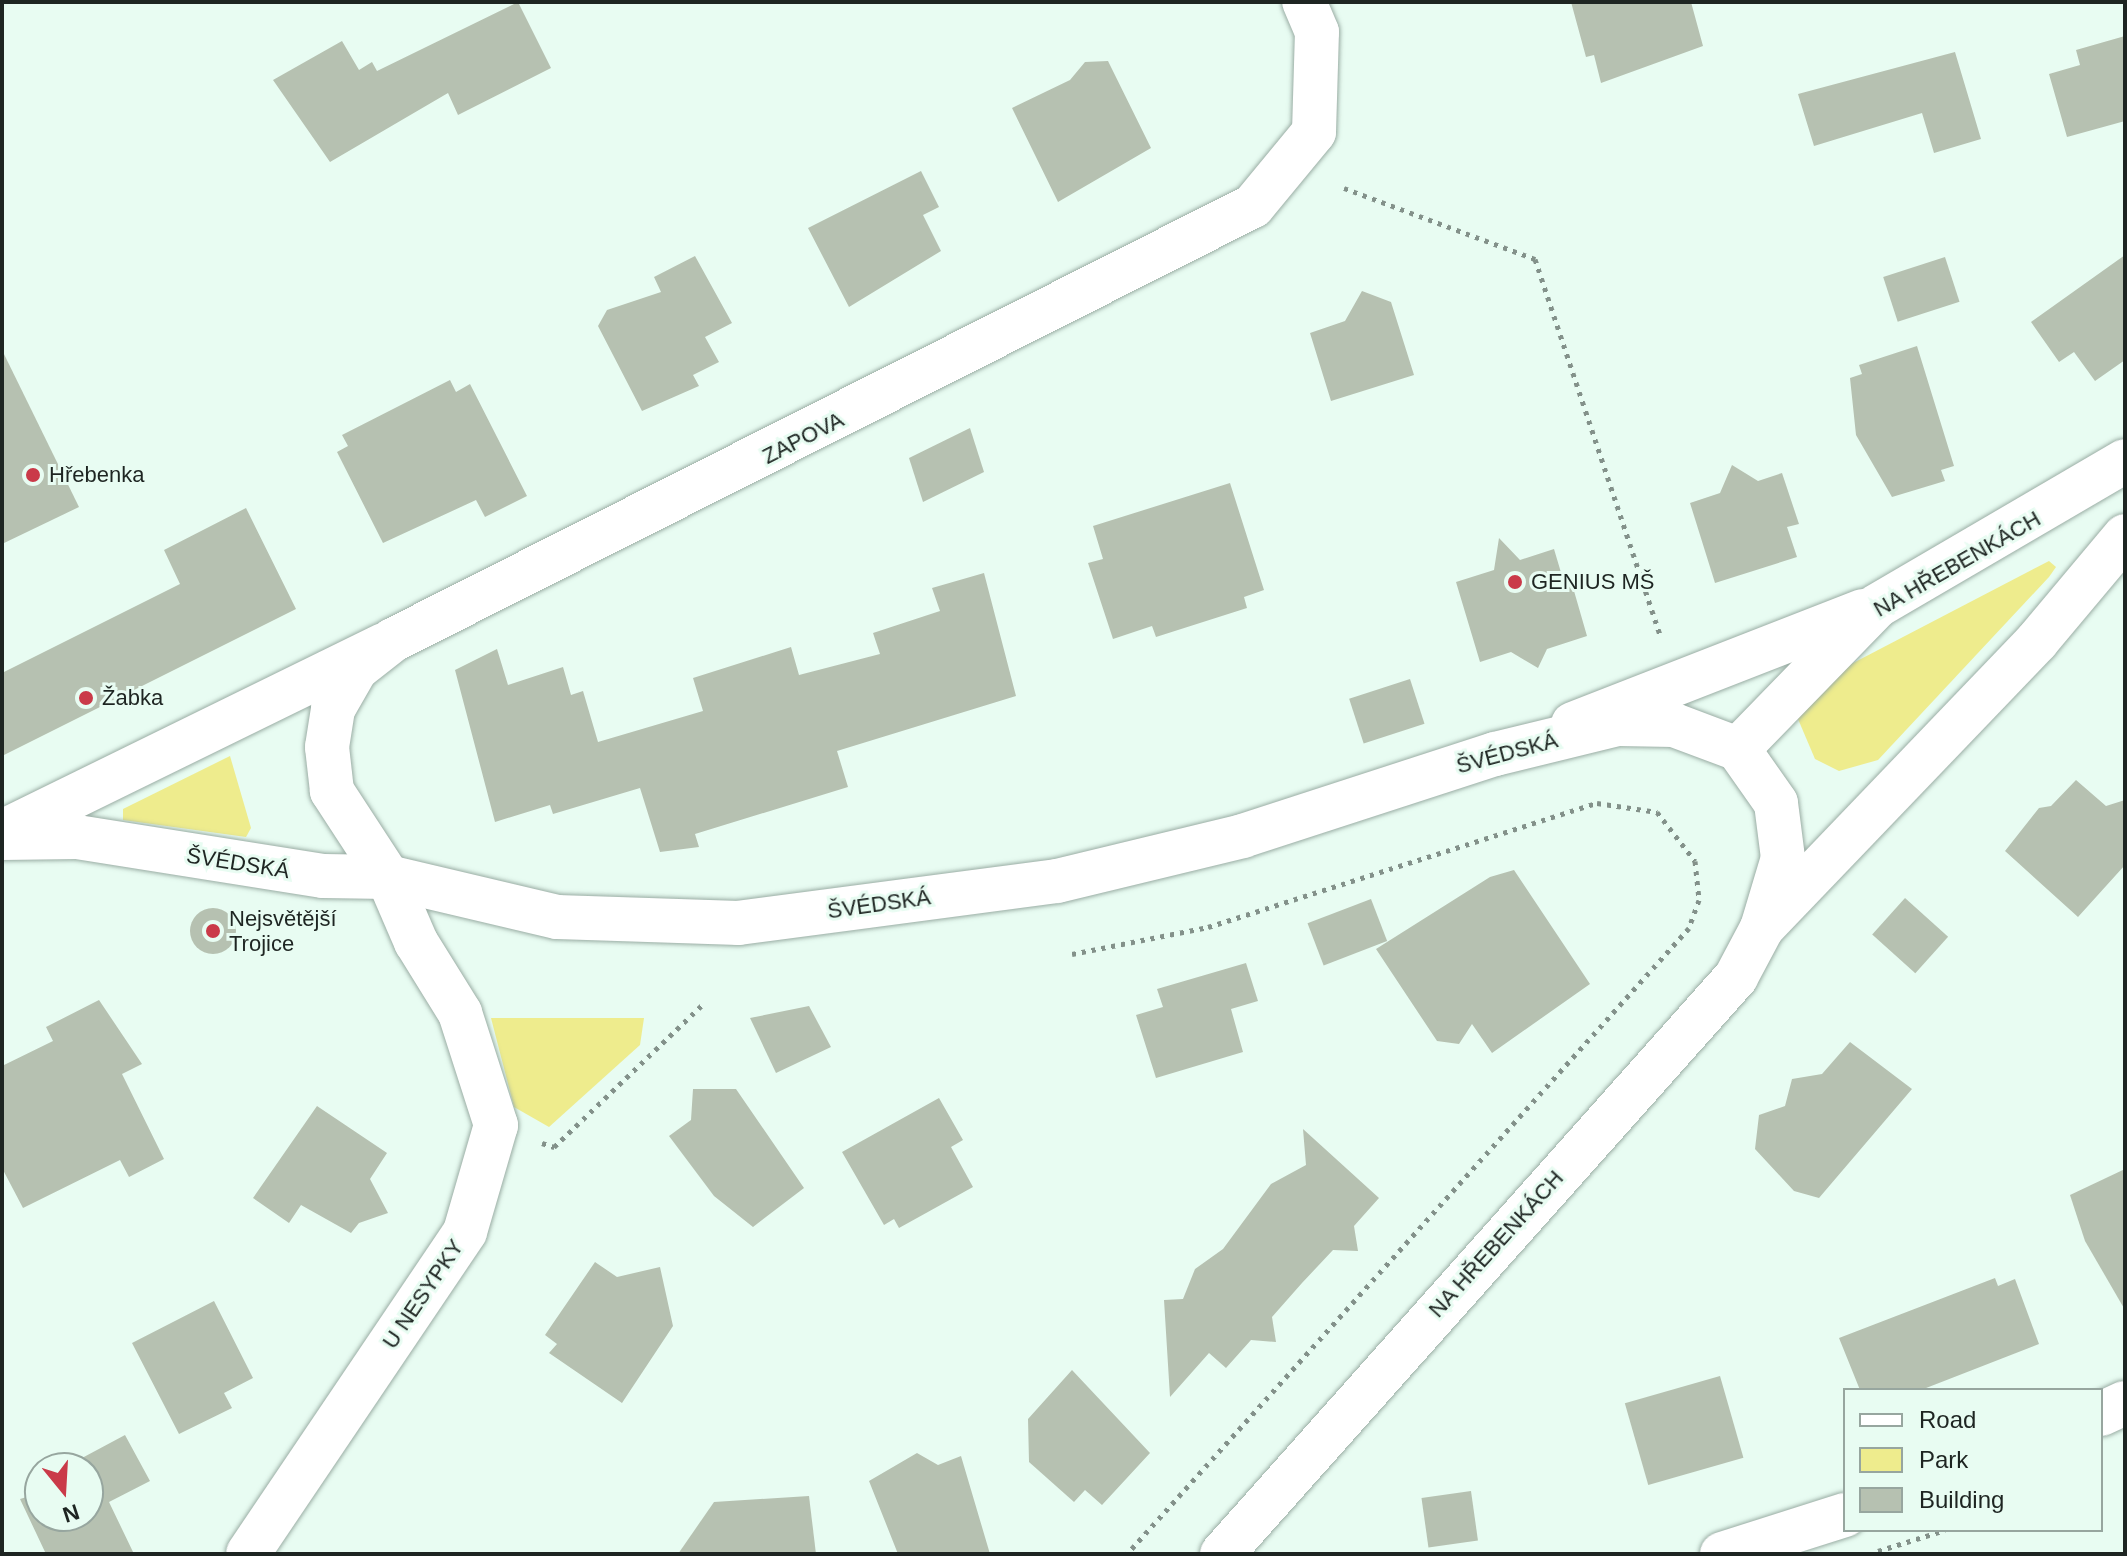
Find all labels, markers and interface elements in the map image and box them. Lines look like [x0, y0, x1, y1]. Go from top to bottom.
street label: ZAPOVA [758, 406, 848, 470]
place label: Hřebenka [49, 462, 144, 488]
marker: Hřebenka [24, 466, 42, 484]
street label: NA HŘEBENKÁCH [1868, 505, 2046, 623]
place label: GENIUS MŠ [1531, 569, 1654, 595]
marker: GENIUS MŠ [1506, 573, 1524, 591]
place label: Žabka [102, 685, 163, 711]
marker: Žabka [77, 689, 95, 707]
street label: ŠVÉDSKÁ [1453, 727, 1561, 779]
street label: ŠVÉDSKÁ [185, 842, 291, 884]
street label: ŠVÉDSKÁ [826, 884, 932, 924]
place label: Nejsvětější Trojice [229, 905, 337, 956]
marker: Nejsvětější Trojice [204, 922, 222, 940]
street label: NA HŘEBENKÁCH [1423, 1165, 1569, 1323]
street label: U NESYPKY [377, 1234, 469, 1354]
legend [1843, 1388, 2103, 1532]
text: Road [1919, 1406, 1976, 1433]
text: Park [1919, 1446, 1968, 1473]
north arrow [24, 1452, 104, 1532]
text: Building [1919, 1486, 2004, 1513]
text: N [60, 1499, 82, 1528]

